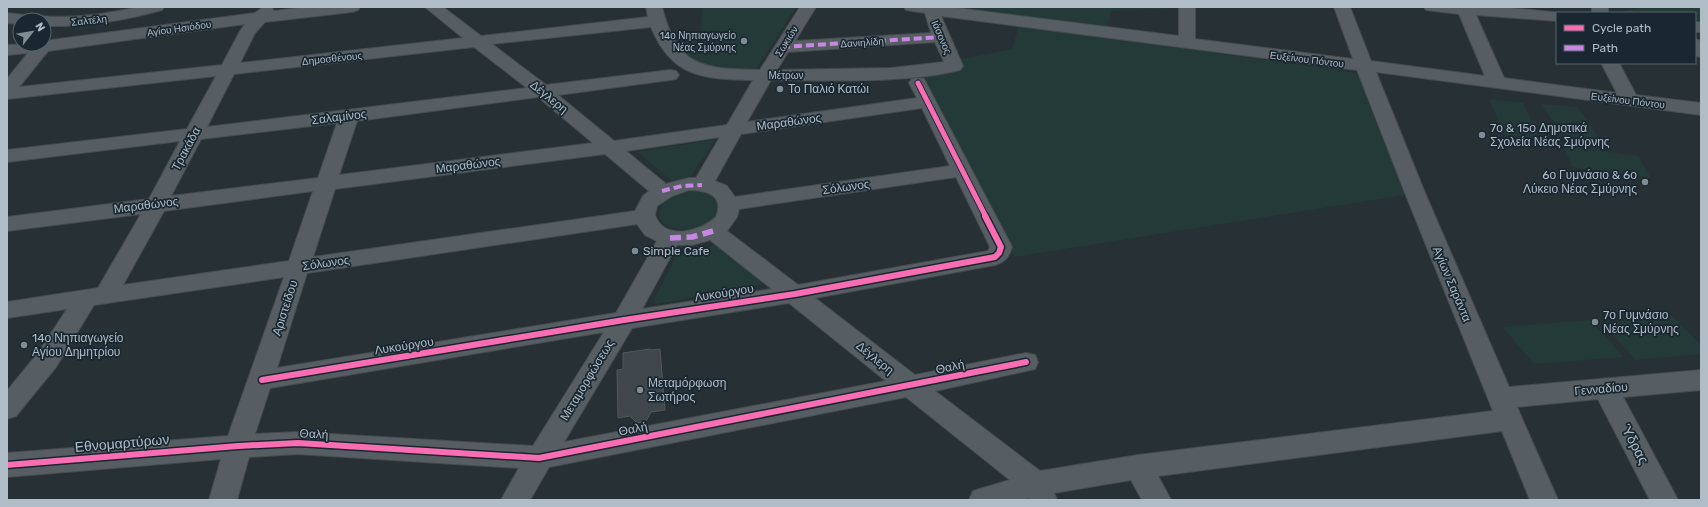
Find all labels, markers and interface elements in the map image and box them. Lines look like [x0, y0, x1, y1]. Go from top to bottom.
north arrow [12, 12, 52, 52]
legend [1556, 12, 1696, 64]
street label: Σαλτέλη [71, 13, 108, 29]
street label: Αγίου Ησιόδου [146, 19, 212, 39]
street label: Ιάσονος [929, 19, 954, 56]
text: N [33, 20, 48, 34]
text: Cycle path [1592, 21, 1651, 35]
street label: Σωκιών [773, 24, 801, 59]
place label: 14ο Νηπιαγωγείο Νέας Σμύρνης [660, 30, 736, 54]
street label: Δανιηλίδη [840, 35, 884, 51]
marker: 14ο Νηπιαγωγείο Νέας Σμύρνης [739, 36, 749, 46]
text: Path [1592, 41, 1618, 55]
street label: Δημοσθένους [301, 50, 363, 68]
street label: Ευξείνου Πόντου [1269, 50, 1345, 70]
street label: Μέτρων [768, 70, 804, 82]
street label: Δέγλερη [527, 78, 571, 116]
place label: Το Παλιό Κατώι [788, 82, 869, 96]
marker: Το Παλιό Κατώι [775, 84, 785, 94]
street label: Ευξείνου Πόντου [1590, 91, 1666, 111]
street label: Σαλαμίνος [311, 107, 367, 127]
street label: Μαραθώνος [756, 111, 822, 133]
place label: 7ο & 15ο Δημοτικά Σχολεία Νέας Σμύρνης [1490, 121, 1610, 149]
street label: Τρακάδα [169, 125, 203, 173]
marker: 7ο & 15ο Δημοτικά Σχολεία Νέας Σμύρνης [1477, 130, 1487, 140]
street label: Μαραθώνος [435, 154, 501, 176]
place label: 6ο Γυμνάσιο & 6ο Λύκειο Νέας Σμύρνης [1523, 168, 1637, 196]
street label: Σόλωνος [821, 177, 871, 197]
marker: 6ο Γυμνάσιο & 6ο Λύκειο Νέας Σμύρνης [1640, 177, 1650, 187]
street label: Μαραθώνος [113, 194, 179, 216]
place label: Simple Cafe [643, 244, 710, 258]
street label: Αγίων Σαράντα [1430, 244, 1474, 324]
marker: Simple Cafe [630, 246, 640, 256]
street label: Σόλωνος [301, 253, 351, 273]
street label: Αριστείδου [269, 278, 301, 338]
street label: Λυκούργου [693, 281, 755, 305]
place label: 7ο Γυμνάσιο Νέας Σμύρνης [1603, 308, 1679, 336]
marker: 7ο Γυμνάσιο Νέας Σμύρνης [1590, 317, 1600, 327]
place label: 14ο Νηπιαγωγείο Αγίου Δημητρίου [32, 331, 124, 359]
street label: Λυκούργου [373, 334, 435, 358]
street label: Μεταμορφώσεως [557, 337, 617, 423]
street label: Δέγλερη [853, 339, 897, 377]
marker: 14ο Νηπιαγωγείο Αγίου Δημητρίου [19, 340, 29, 350]
street label: Θαλή [934, 357, 966, 377]
place label: Μεταμόρφωση Σωτήρος [648, 376, 727, 404]
street label: Γενναδίου [1574, 380, 1628, 398]
marker: Μεταμόρφωση Σωτήρος [635, 385, 645, 395]
street label: Θαλή [617, 419, 649, 439]
street label: Ύδρας [1617, 421, 1652, 467]
street label: Θαλή [299, 426, 329, 442]
street label: Εθνομαρτύρων [74, 431, 170, 456]

